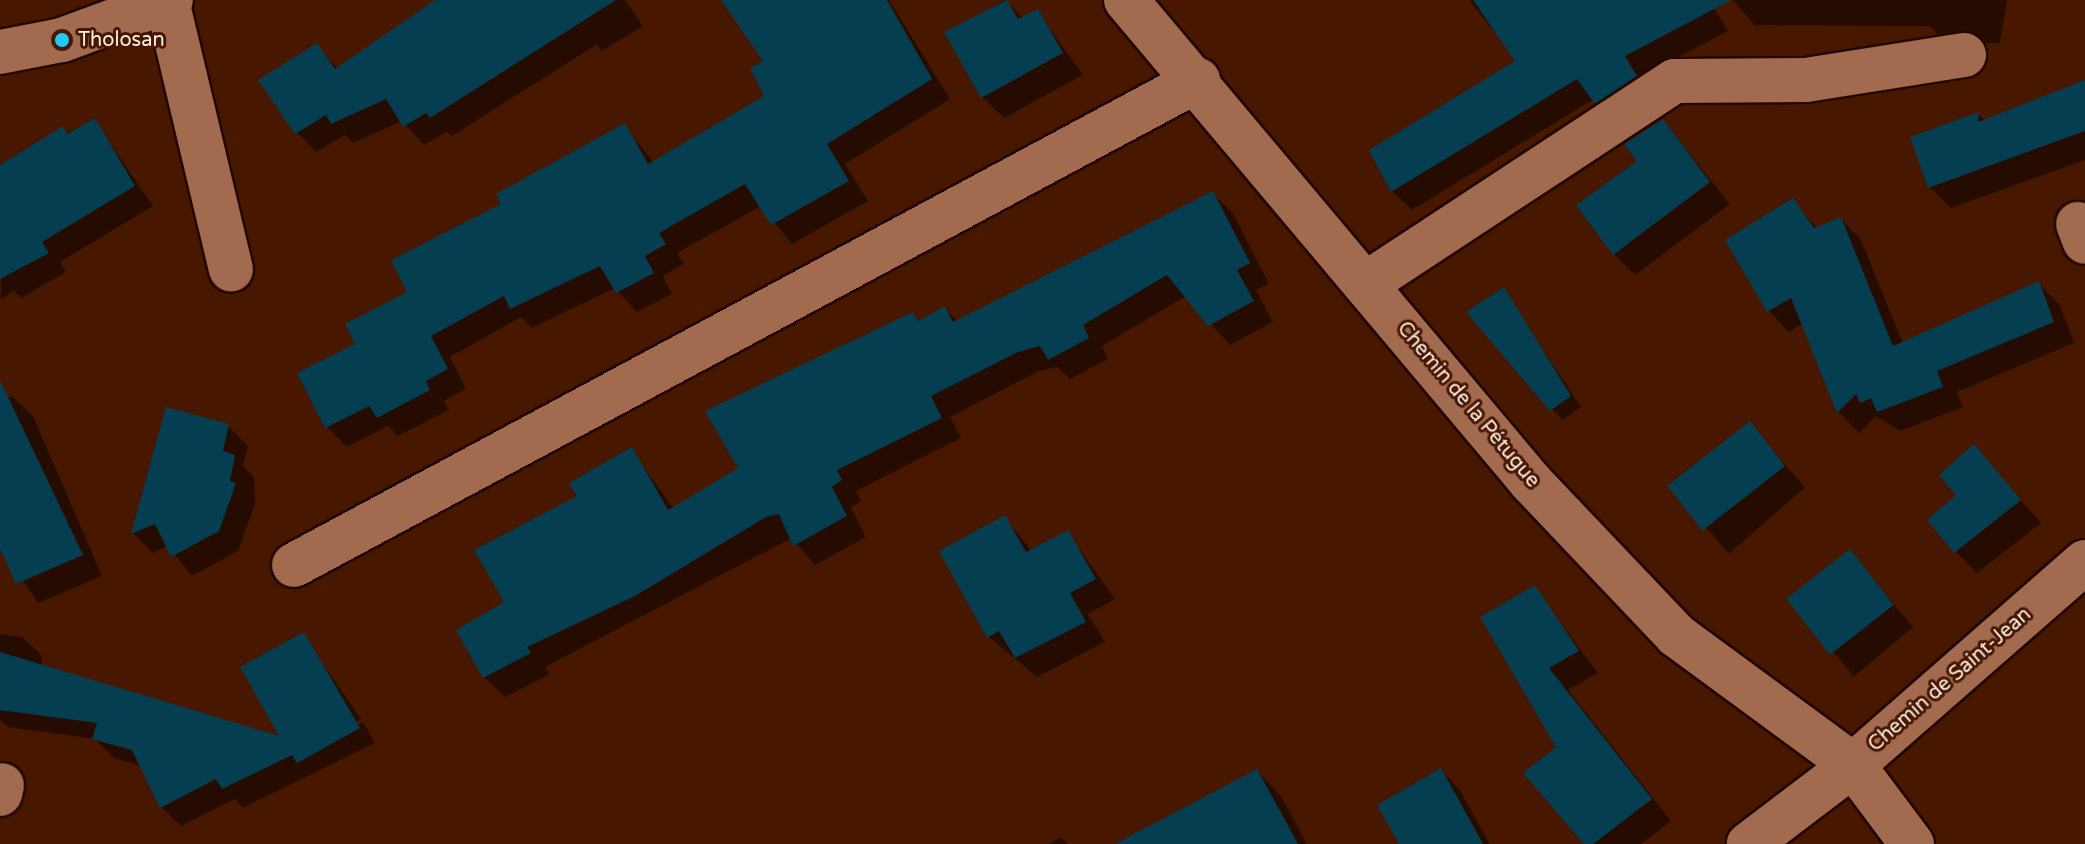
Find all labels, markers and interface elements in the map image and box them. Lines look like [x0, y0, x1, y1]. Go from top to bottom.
place label: Tholosan [78, 28, 165, 52]
marker: Tholosan [53, 31, 71, 49]
street label: Chemin de la Pétugue [1392, 317, 1544, 493]
street label: Chemin de Saint-Jean [1864, 603, 2036, 757]

